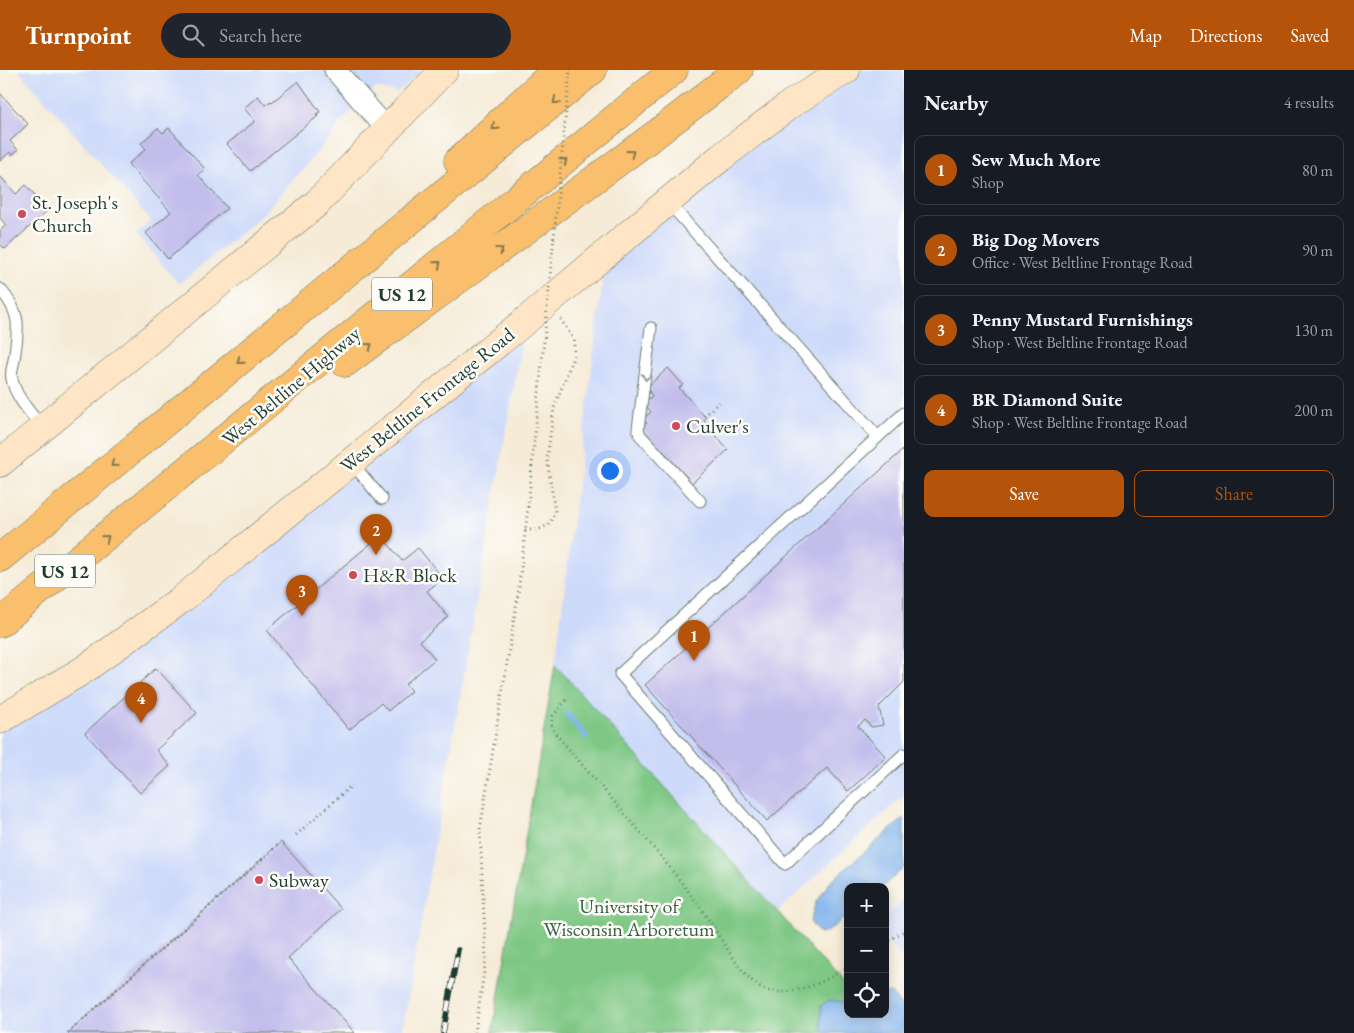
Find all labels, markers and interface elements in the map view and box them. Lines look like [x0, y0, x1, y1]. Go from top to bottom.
search box [161, 13, 511, 58]
text: Turnpoint [25, 20, 131, 51]
icon: search [179, 21, 207, 49]
text: Search here [219, 23, 302, 48]
text: Map [1130, 24, 1162, 47]
text: Directions [1190, 24, 1262, 47]
text: Saved [1290, 24, 1329, 47]
text: Nearby [924, 89, 988, 116]
text: 4 results [1284, 92, 1334, 113]
one-way arrow [553, 96, 562, 104]
one-way arrow [491, 121, 500, 130]
text: Sew Much More [972, 147, 1100, 172]
one-way arrow [625, 151, 634, 159]
one-way arrow [558, 157, 567, 166]
text: 1 [937, 160, 945, 181]
text: 80 m [1302, 160, 1333, 181]
text: Shop [972, 172, 1004, 193]
place label: St. Joseph's Church [32, 189, 118, 238]
marker: St. Joseph's Church [16, 208, 28, 220]
text: Big Dog Movers [972, 227, 1099, 252]
text: 2 [937, 240, 945, 261]
text: 90 m [1302, 240, 1333, 261]
one-way arrow [494, 247, 504, 256]
text: Office · West Beltline Frontage Road [972, 252, 1193, 273]
one-way arrow [433, 261, 442, 270]
road number: US 12 [372, 278, 432, 310]
text: Penny Mustard Furnishings [972, 307, 1193, 332]
street label: West Beltline Highway [216, 320, 366, 452]
text: 3 [937, 320, 945, 341]
text: 130 m [1294, 320, 1333, 341]
street label: West Beltline Frontage Road [334, 321, 520, 479]
text: Shop · West Beltline Frontage Road [972, 332, 1188, 353]
one-way arrow [363, 343, 373, 352]
one-way arrow [236, 355, 245, 364]
one-way arrow [641, 373, 652, 381]
text: BR Diamond Suite [972, 387, 1122, 412]
text: 4 [937, 400, 945, 421]
text: 200 m [1294, 400, 1333, 421]
text: Shop · West Beltline Frontage Road [972, 412, 1188, 433]
place label: Culver's [686, 413, 749, 439]
marker: Culver's [670, 420, 682, 432]
your location [597, 458, 623, 484]
one-way arrow [111, 459, 120, 467]
button: Save [924, 470, 1124, 517]
button: Share [1134, 470, 1334, 517]
pin: 2 [360, 514, 392, 555]
one-way arrow [100, 535, 109, 543]
road number: US 12 [35, 554, 95, 588]
place label: H&R Block [363, 562, 457, 588]
marker: H&R Block [347, 569, 359, 581]
pin: 3 [286, 575, 318, 616]
pin: 1 [678, 620, 710, 661]
pin: 4 [125, 682, 157, 723]
place label: Subway [269, 867, 329, 893]
marker: Subway [253, 874, 265, 886]
map controls [844, 883, 889, 1018]
button: + [844, 883, 889, 928]
park label: University of Wisconsin Arboretum [544, 893, 715, 942]
button: − [844, 928, 889, 973]
button: locate [844, 973, 889, 1018]

